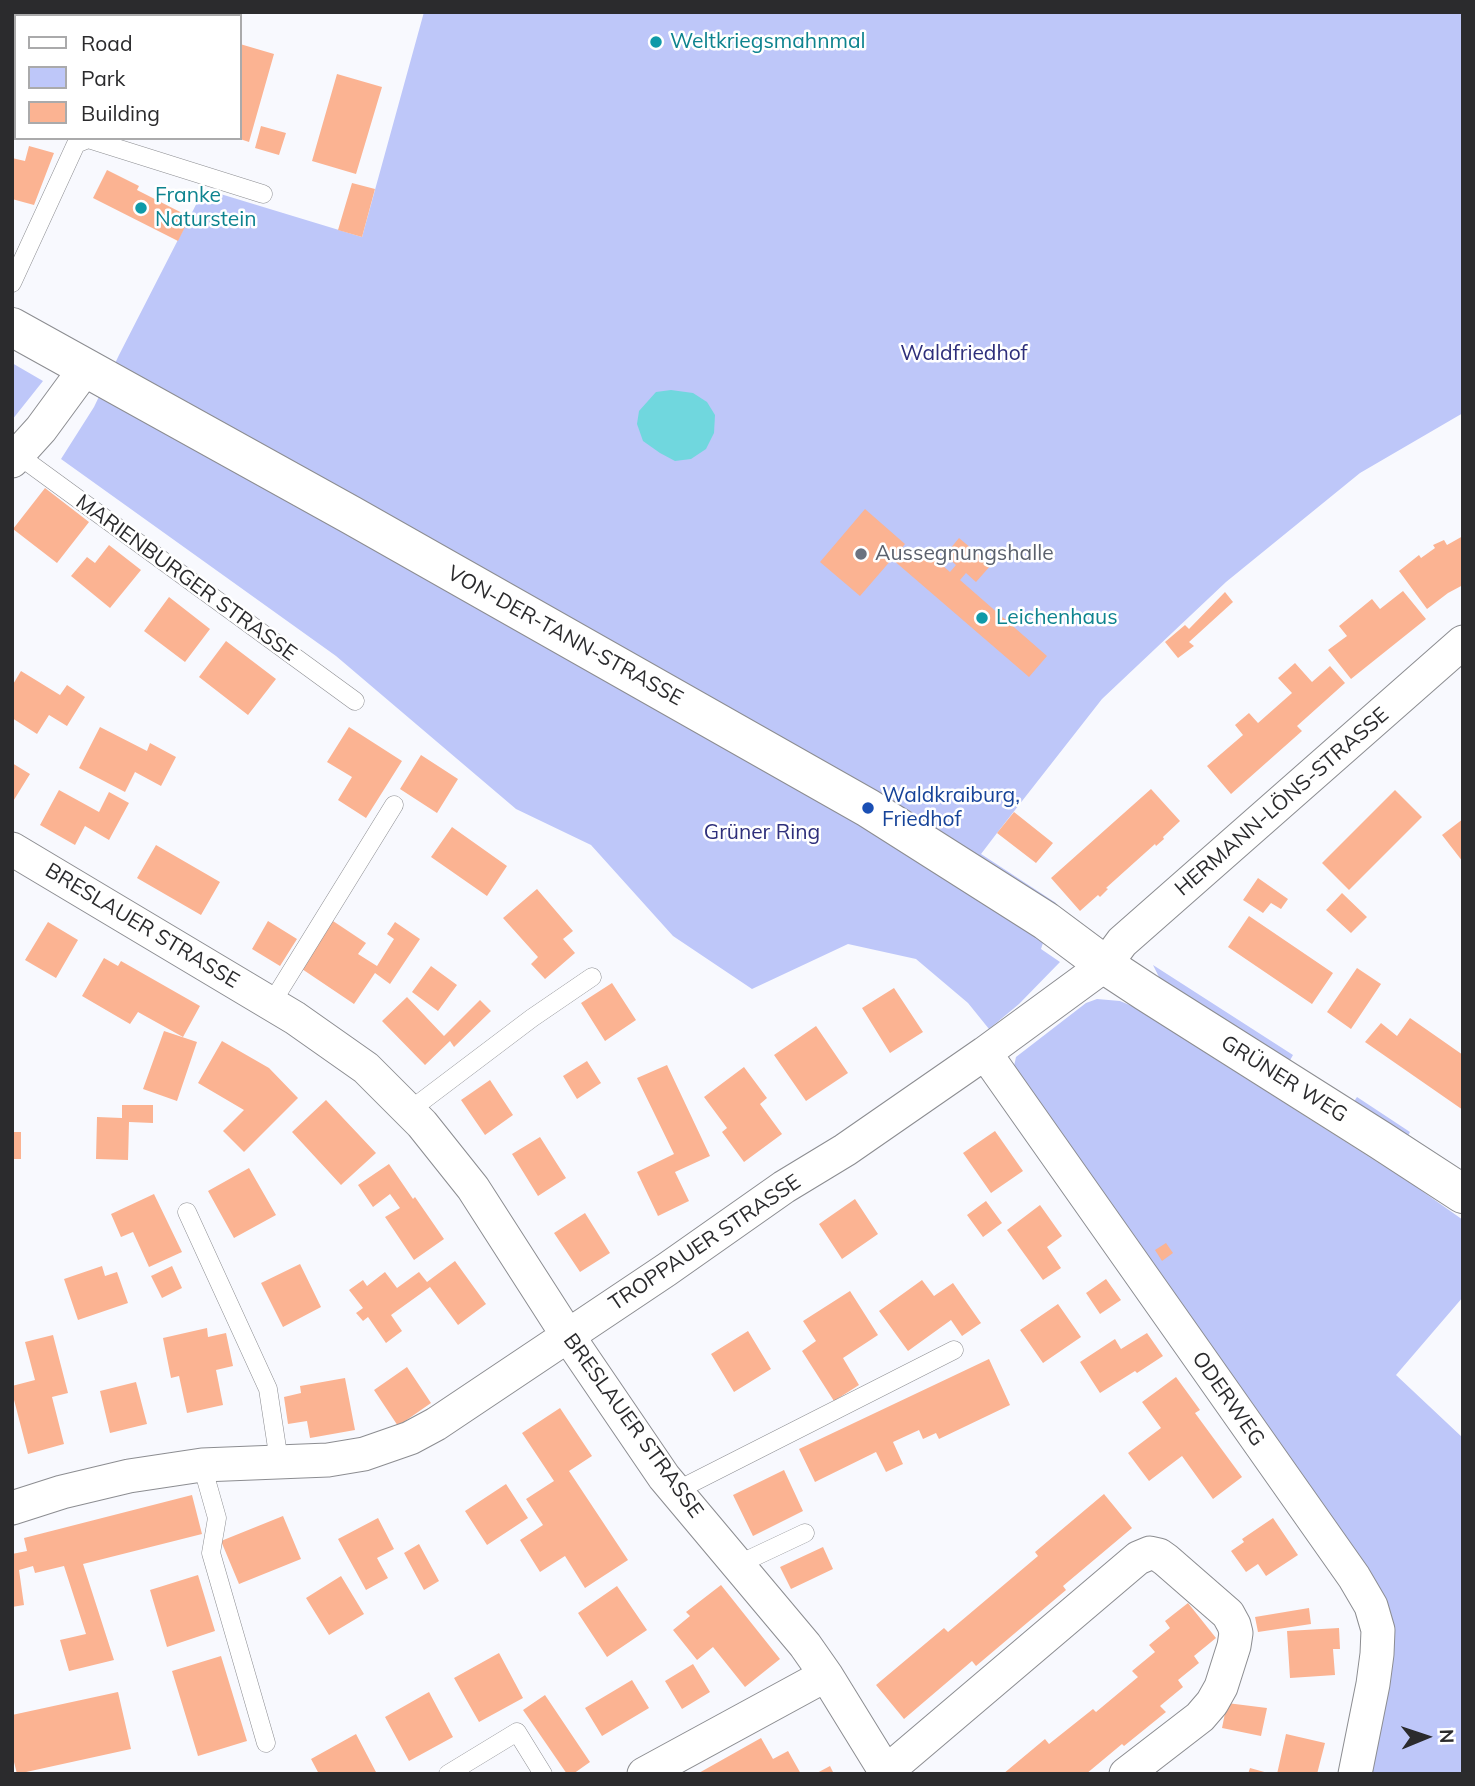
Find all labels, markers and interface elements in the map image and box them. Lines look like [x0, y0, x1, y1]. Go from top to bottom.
legend [14, 14, 242, 140]
place label: Weltkriegsmahnmal [670, 29, 866, 55]
text: Road [81, 30, 132, 56]
marker: Weltkriegsmahnmal [648, 34, 664, 50]
text: Park [81, 65, 125, 91]
text: Building [81, 100, 160, 126]
place label: Franke Naturstein [155, 183, 257, 233]
marker: Franke Naturstein [133, 200, 149, 216]
park label: Waldfriedhof [900, 341, 1028, 367]
street label: MARIENBURGER STRASSE [71, 489, 301, 667]
place label: Aussegnungshalle [875, 541, 1054, 567]
marker: Aussegnungshalle [853, 546, 869, 562]
street label: VON-DER-TANN-STRASSE [443, 561, 687, 711]
place label: Leichenhaus [996, 605, 1118, 631]
marker: Leichenhaus [974, 610, 990, 626]
street label: HERMANN-LÖNS-STRASSE [1170, 702, 1394, 902]
place label: Waldkraiburg, Friedhof [882, 783, 1020, 833]
marker: Waldkraiburg, Friedhof [860, 800, 876, 816]
park label: Grüner Ring [704, 820, 820, 846]
street label: BRESLAUER STRASSE [41, 858, 243, 994]
street label: GRÜNER WEG [1216, 1030, 1352, 1128]
street label: TROPPAUER STRASSE [604, 1169, 806, 1317]
street label: BRESLAUER STRASSE [558, 1329, 708, 1523]
street label: ODERWEG [1186, 1347, 1270, 1451]
north arrow [1391, 1702, 1461, 1772]
text: N [1435, 1729, 1459, 1744]

